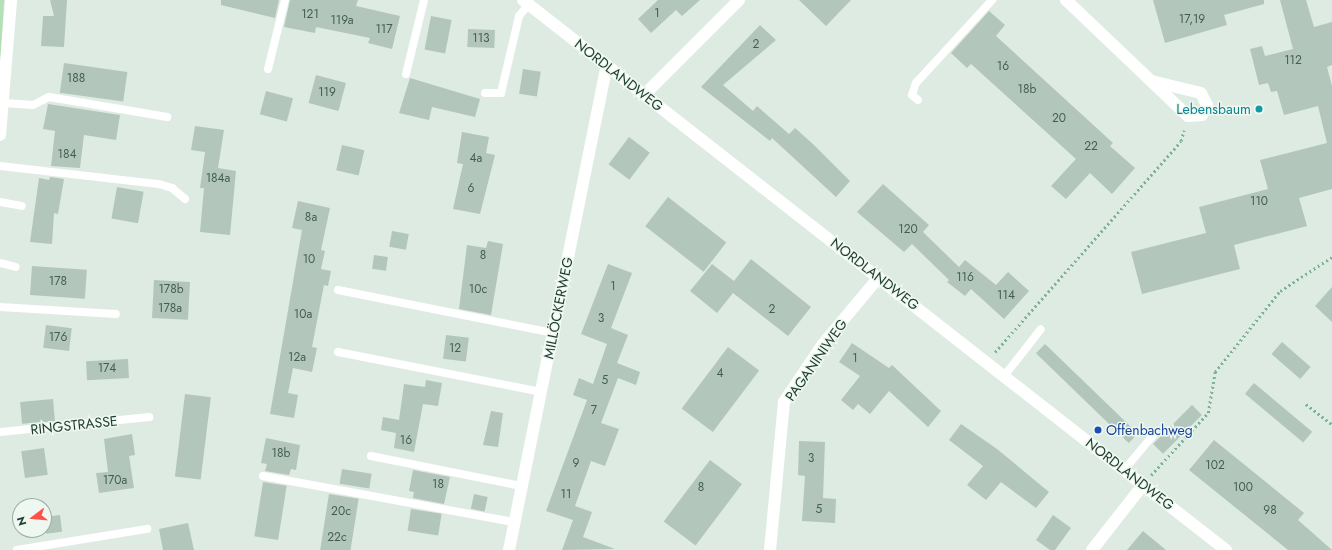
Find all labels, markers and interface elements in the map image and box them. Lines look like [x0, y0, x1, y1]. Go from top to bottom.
house number: 1 [654, 7, 660, 21]
house number: 121 [301, 8, 319, 22]
house number: 17,19 [1179, 13, 1205, 27]
house number: 119a [330, 14, 354, 28]
house number: 117 [375, 23, 393, 37]
house number: 113 [472, 32, 490, 46]
street label: NORDLANDWEG [571, 35, 667, 115]
house number: 2 [753, 38, 759, 52]
house number: 112 [1284, 54, 1302, 68]
house number: 16 [997, 60, 1009, 74]
house number: 188 [67, 72, 85, 86]
house number: 18b [1018, 83, 1036, 97]
house number: 119 [318, 86, 336, 100]
place label: Lebensbaum [1176, 101, 1251, 117]
marker: Lebensbaum [1254, 104, 1264, 114]
house number: 20 [1052, 112, 1066, 126]
house number: 22 [1084, 140, 1098, 154]
house number: 184 [58, 148, 76, 162]
house number: 4a [470, 152, 482, 166]
house number: 184a [206, 172, 230, 186]
house number: 6 [468, 182, 474, 196]
house number: 110 [1250, 195, 1268, 209]
house number: 8a [305, 211, 317, 225]
house number: 120 [898, 223, 918, 237]
street label: NORDLANDWEG [827, 234, 923, 314]
house number: 8 [480, 249, 486, 263]
house number: 10 [303, 253, 315, 267]
street label: MILLÖCKERWEG [540, 256, 576, 360]
house number: 116 [956, 271, 974, 285]
house number: 178 [49, 275, 67, 289]
house number: 1 [610, 280, 616, 294]
house number: 178b [158, 283, 184, 297]
house number: 10c [469, 283, 487, 297]
house number: 114 [997, 289, 1015, 303]
house number: 178a [158, 302, 182, 316]
house number: 2 [769, 303, 775, 317]
house number: 10a [294, 308, 312, 322]
house number: 3 [598, 312, 604, 326]
street label: PAGANINIWEG [782, 316, 850, 404]
house number: 176 [49, 331, 67, 345]
house number: 12 [449, 342, 461, 356]
house number: 12a [288, 351, 306, 365]
house number: 1 [852, 352, 858, 366]
house number: 174 [98, 362, 116, 376]
house number: 4 [717, 367, 723, 381]
house number: 5 [602, 374, 608, 388]
house number: 7 [591, 404, 597, 418]
street label: RINGSTRASSE [30, 412, 118, 438]
place label: Offenbachweg [1106, 422, 1193, 438]
marker: Offenbachweg [1093, 425, 1103, 435]
house number: 16 [400, 434, 412, 448]
street label: NORDLANDWEG [1082, 434, 1178, 514]
house number: 18b [272, 447, 290, 461]
house number: 3 [808, 452, 814, 466]
house number: 9 [573, 457, 579, 471]
house number: 102 [1205, 459, 1225, 473]
house number: 170a [103, 474, 127, 488]
house number: 18 [432, 478, 444, 492]
house number: 8 [698, 481, 704, 495]
house number: 100 [1233, 481, 1253, 495]
house number: 11 [561, 488, 571, 502]
north arrow [12, 498, 52, 538]
house number: 5 [816, 503, 822, 517]
house number: 98 [1263, 504, 1277, 518]
house number: 20c [331, 505, 351, 519]
text: N [13, 515, 30, 527]
house number: 22c [327, 531, 347, 545]

